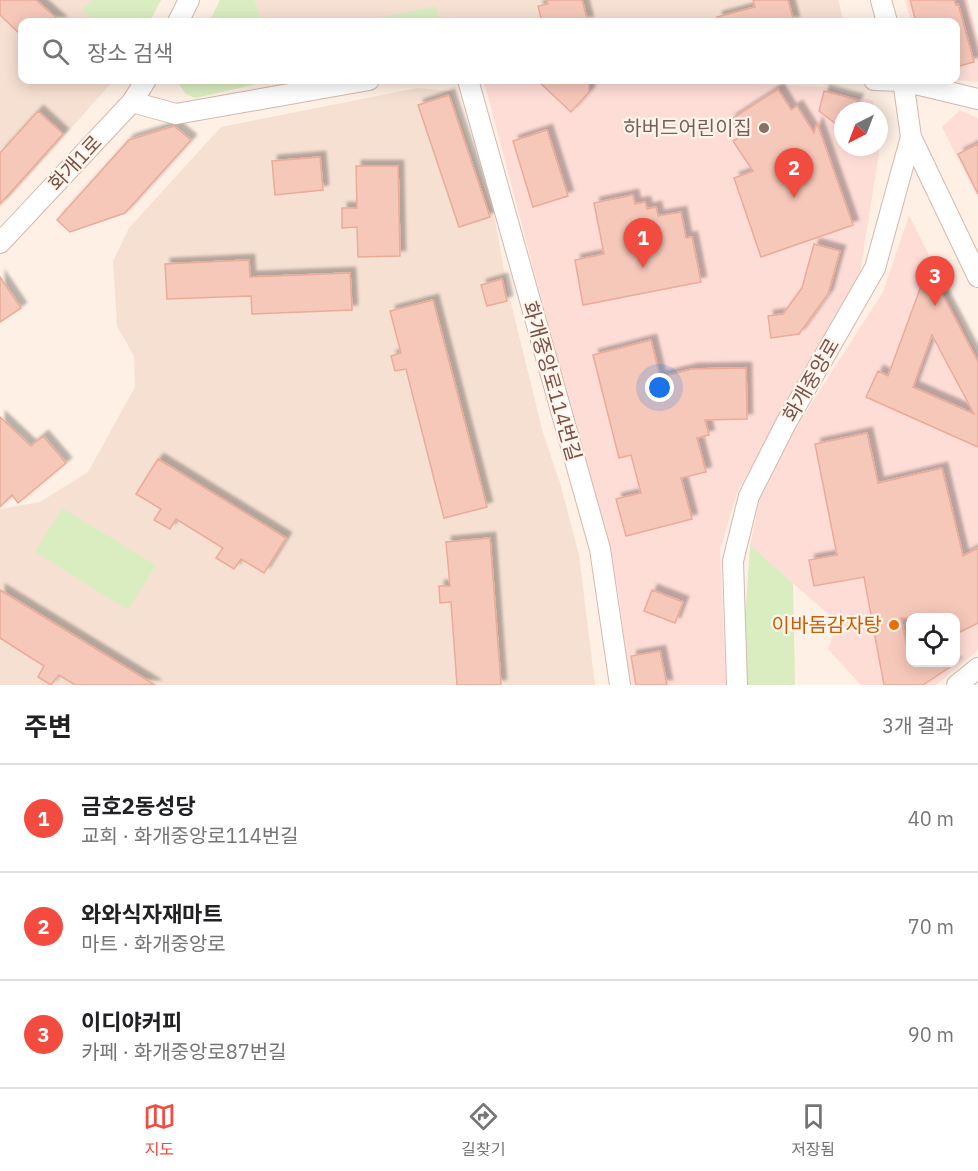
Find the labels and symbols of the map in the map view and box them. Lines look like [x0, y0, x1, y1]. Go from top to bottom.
north arrow [834, 102, 888, 156]
place label: 하버드어린이집 [623, 114, 752, 141]
marker: 하버드어린이집 [757, 121, 771, 135]
street label: 화개1로 [42, 129, 107, 196]
pin: 2 [774, 148, 814, 198]
pin: 1 [624, 218, 662, 268]
pin: 3 [916, 256, 954, 306]
street label: 화개중앙로114번길 [517, 298, 588, 464]
street label: 화개중앙로 [776, 333, 845, 426]
your location [645, 373, 674, 402]
place label: 이바돔감자탕 [772, 611, 882, 638]
marker: 이바돔감자탕 [887, 618, 901, 632]

